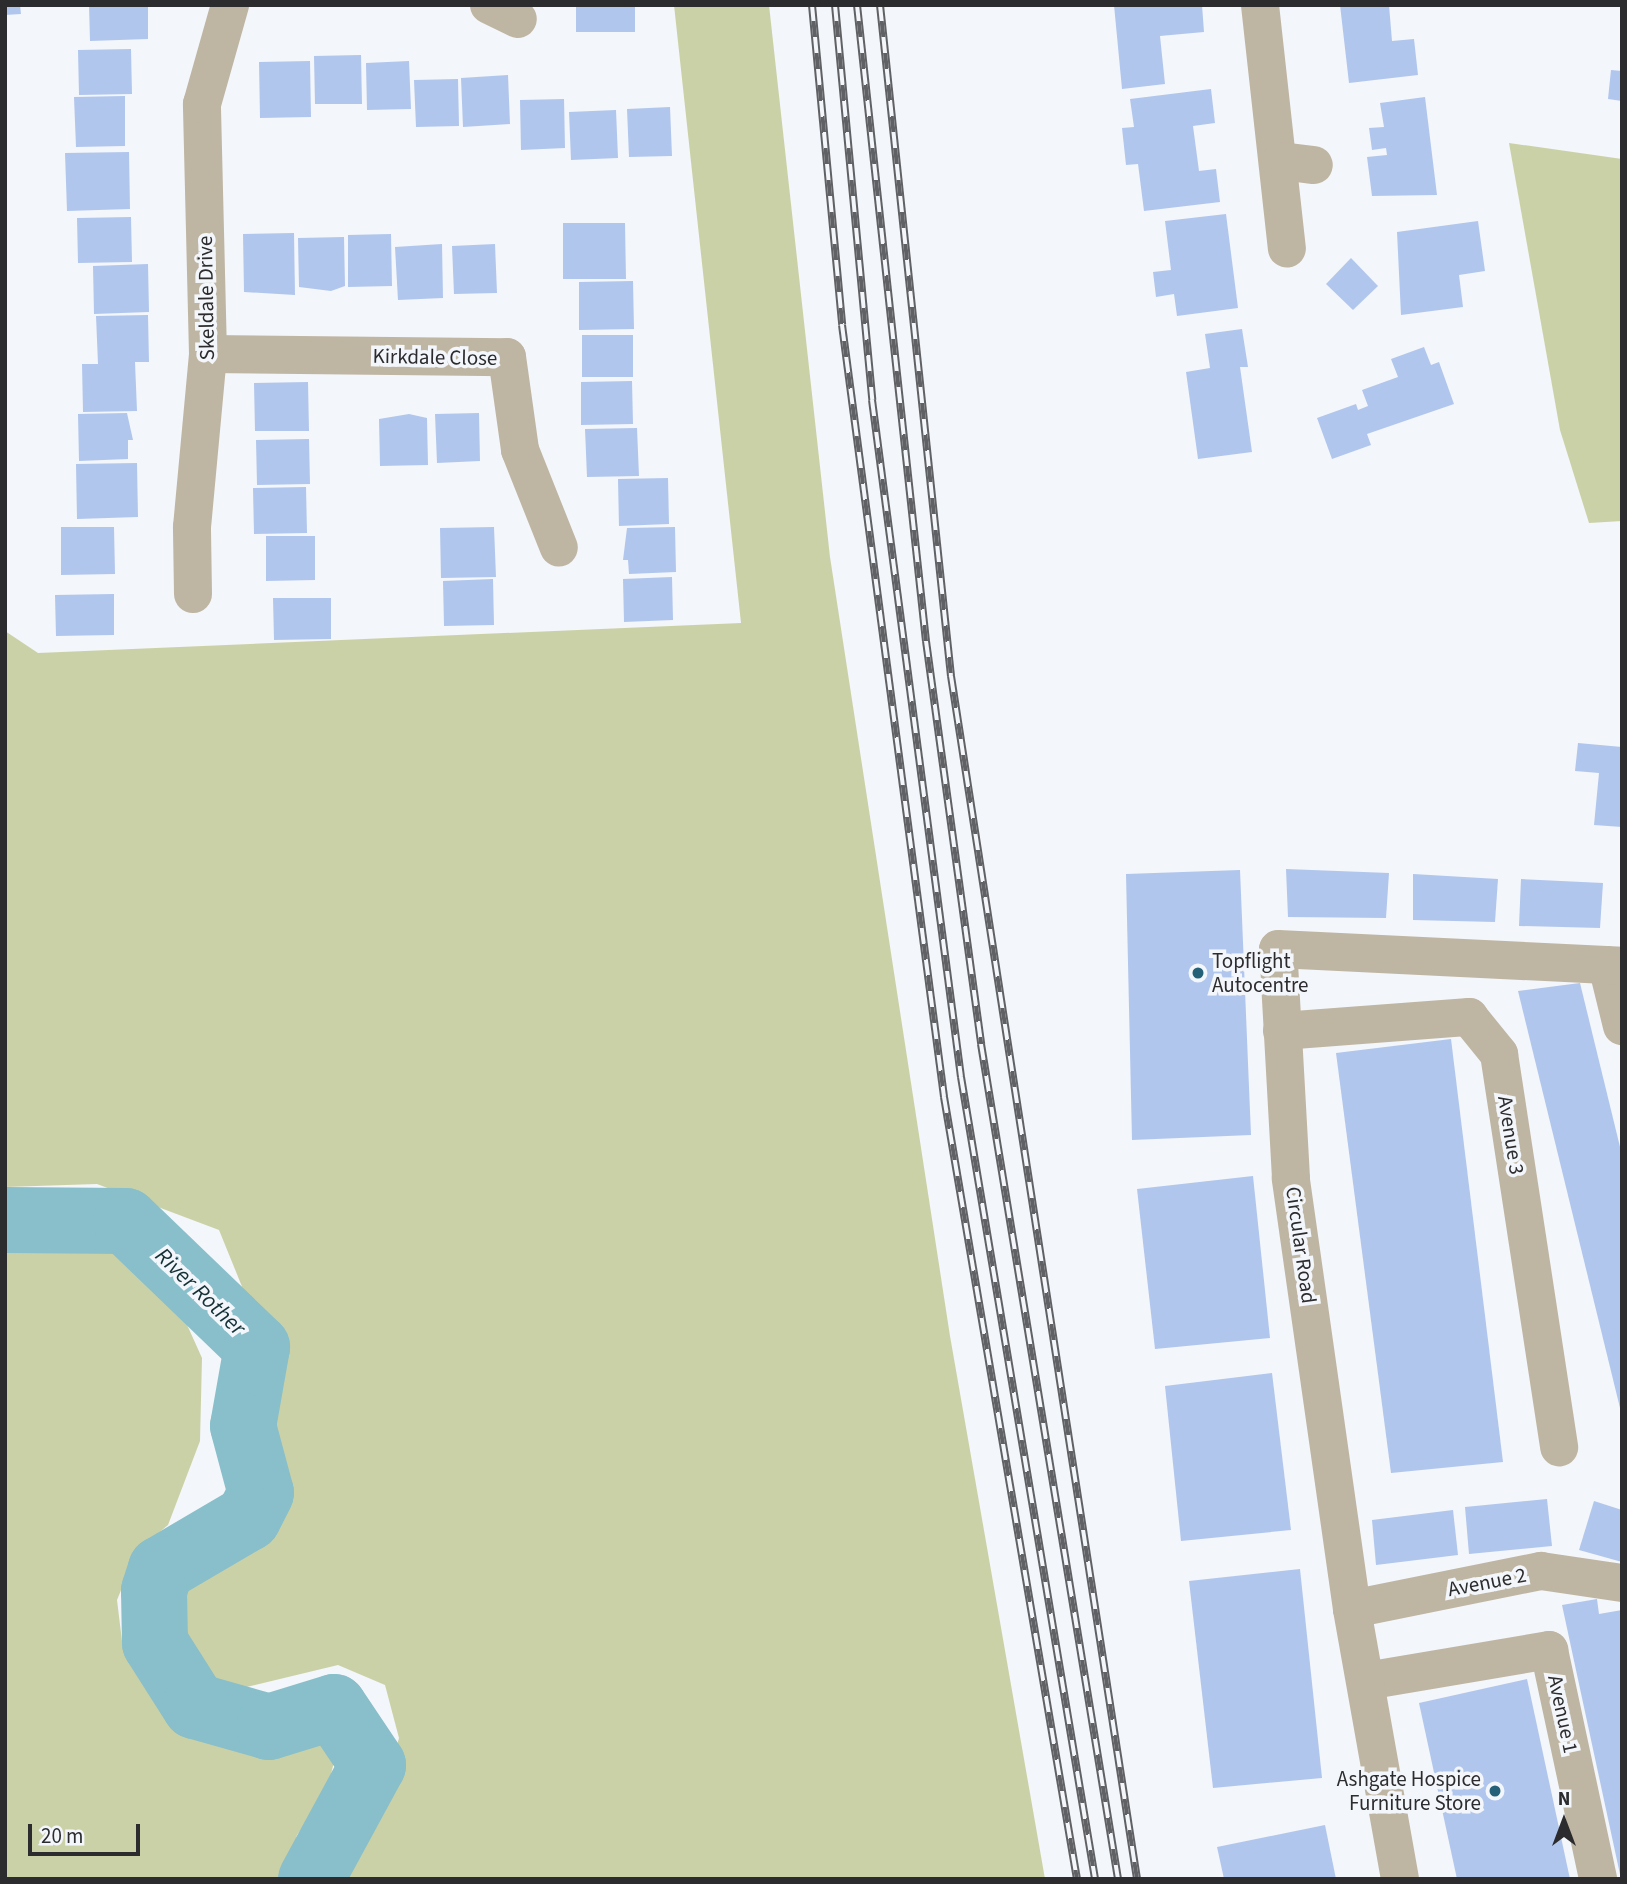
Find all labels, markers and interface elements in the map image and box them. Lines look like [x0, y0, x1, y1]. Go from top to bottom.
street label: Skeldale Drive [192, 235, 220, 361]
street label: Kirkdale Close [372, 343, 498, 371]
place label: Topflight Autocentre [1212, 948, 1309, 998]
marker: Topflight Autocentre [1190, 965, 1206, 981]
street label: Avenue 3 [1492, 1094, 1530, 1176]
street label: Circular Road [1280, 1185, 1322, 1305]
water label: River Rother [149, 1242, 251, 1342]
street label: Avenue 2 [1446, 1562, 1528, 1602]
street label: Avenue 1 [1542, 1673, 1584, 1755]
place label: Ashgate Hospice Furniture Store [1337, 1766, 1481, 1816]
marker: Ashgate Hospice Furniture Store [1487, 1783, 1503, 1799]
north arrow [1529, 1786, 1599, 1856]
text: N [1558, 1786, 1570, 1813]
scale bar [32, 1811, 144, 1855]
text: 20 m [41, 1821, 83, 1851]

